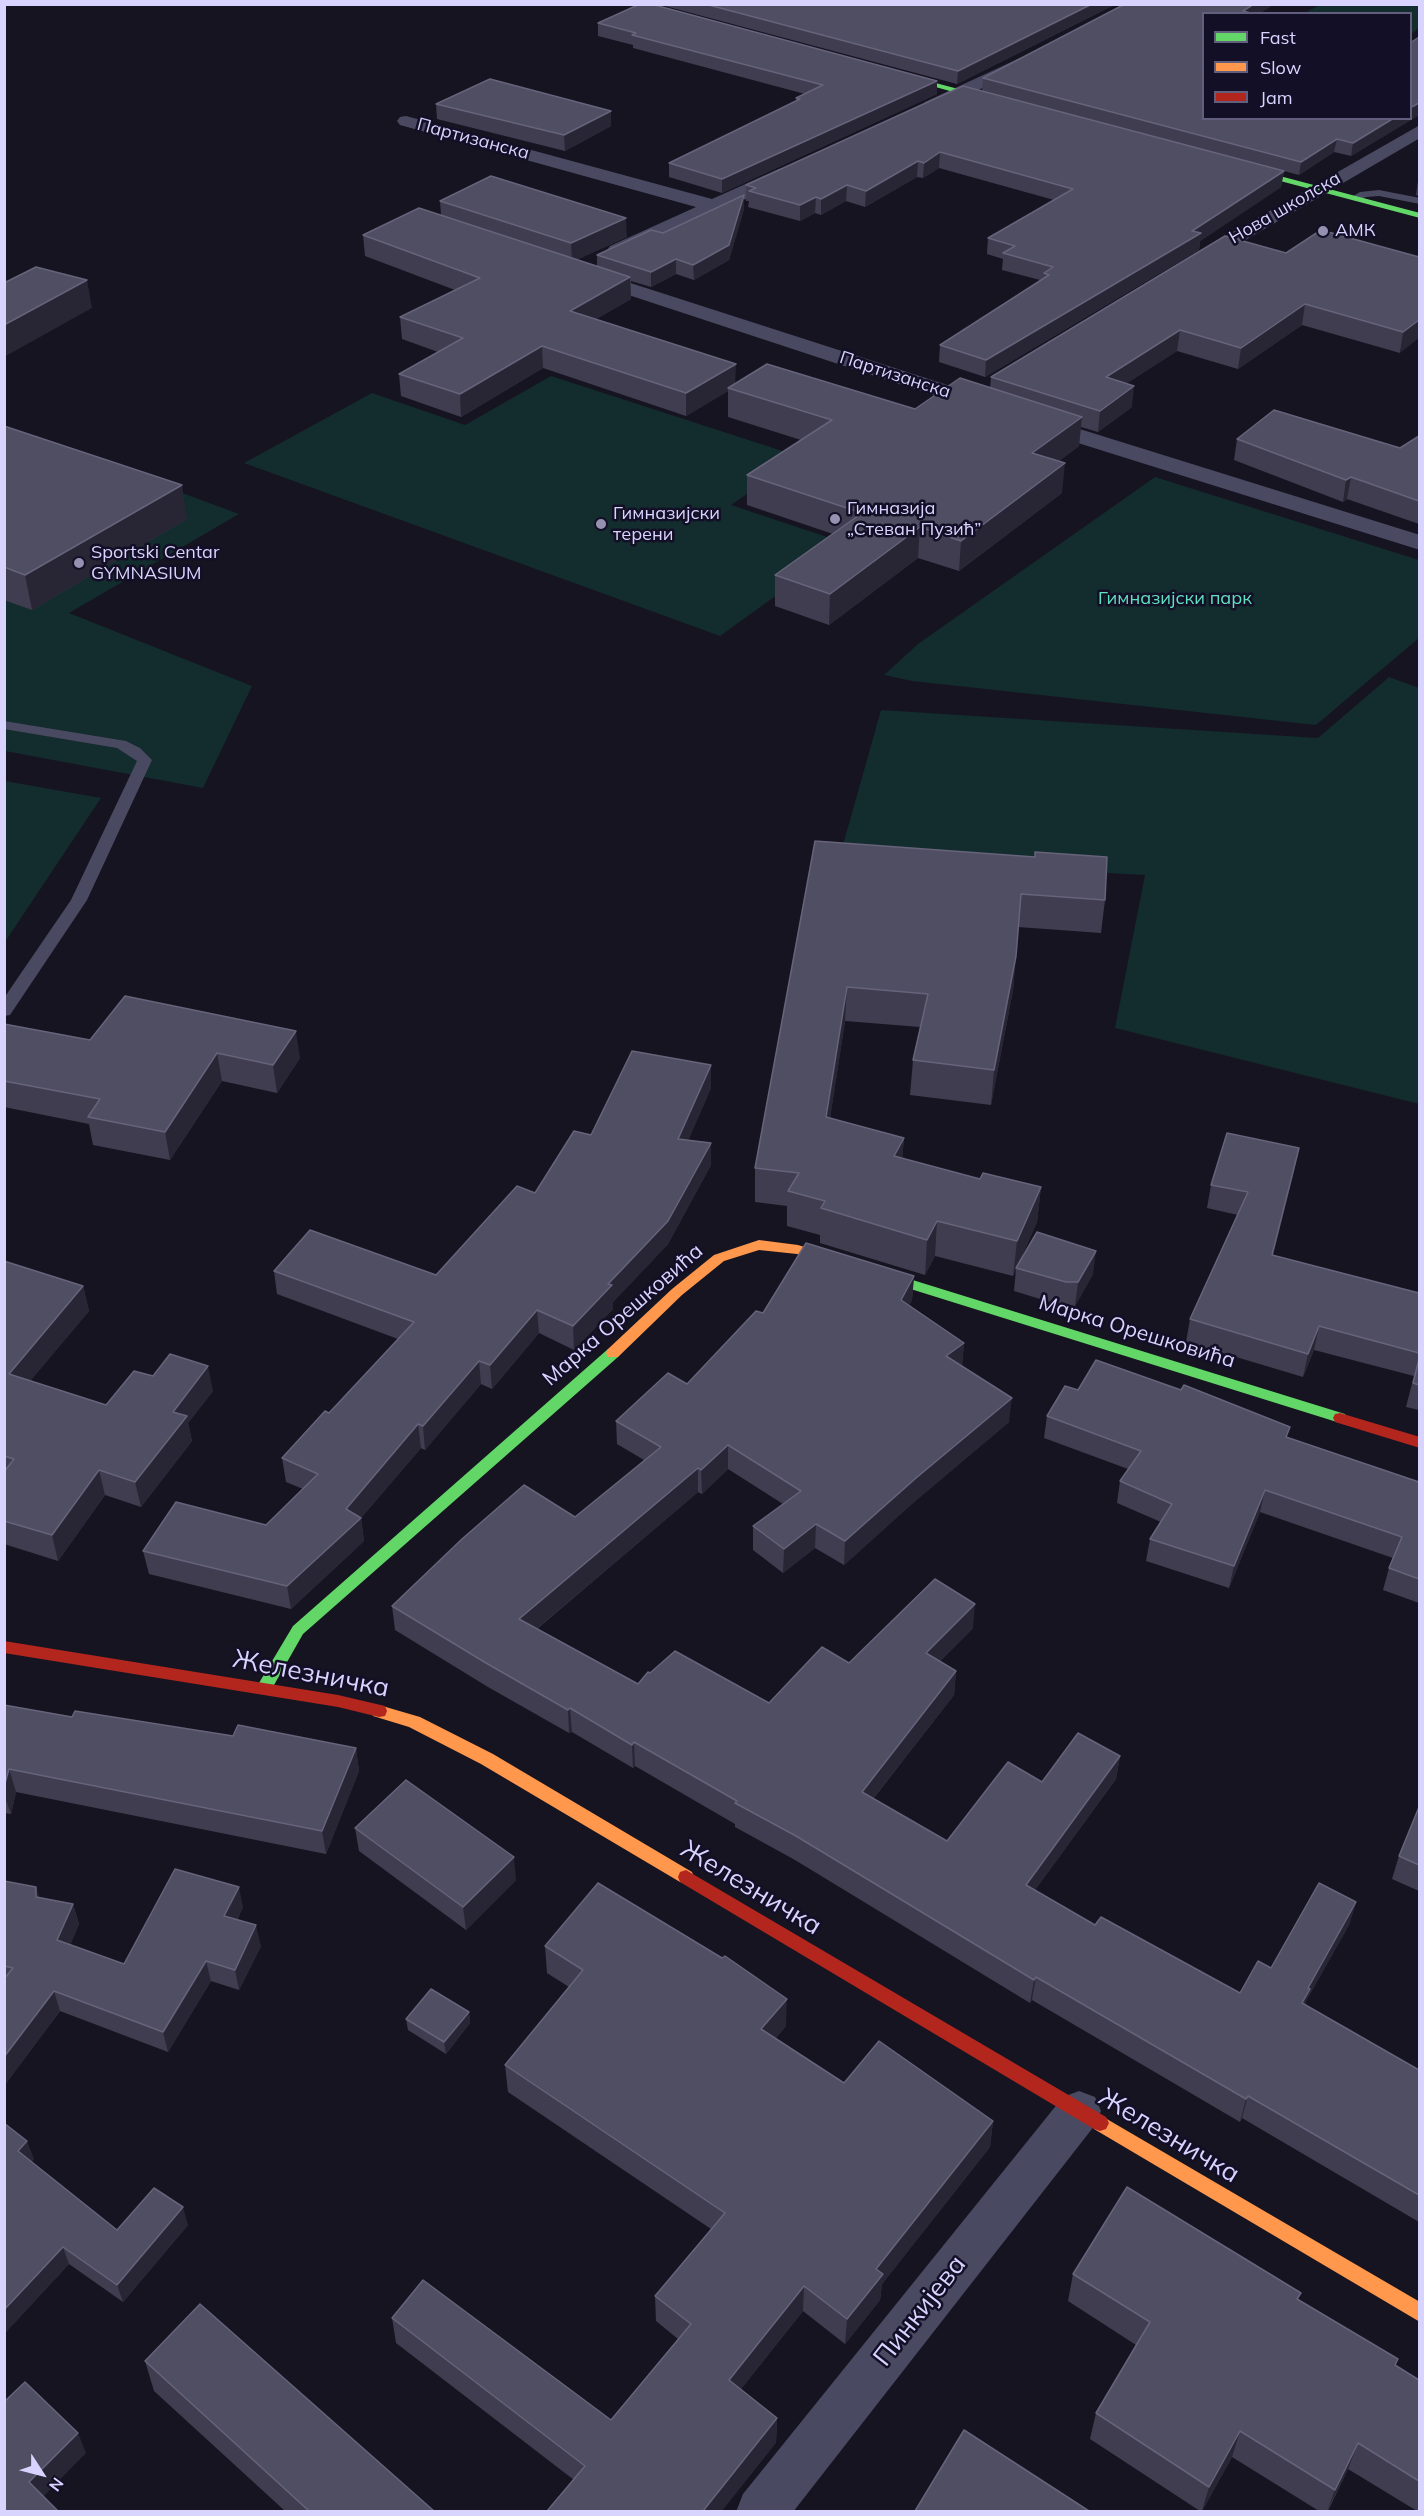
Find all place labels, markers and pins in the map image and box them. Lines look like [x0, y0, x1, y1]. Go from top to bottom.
place label: АМК [1335, 220, 1375, 242]
marker: АМК [1316, 224, 1330, 238]
place label: Гимназија „Стеван Пузић” [847, 498, 981, 540]
place label: Гимназијски терени [613, 503, 720, 546]
marker: Гимназија „Стеван Пузић” [828, 512, 842, 526]
marker: Гимназијски терени [594, 517, 608, 531]
place label: Sportski Centar GYMNASIUM [91, 542, 219, 584]
marker: Sportski Centar GYMNASIUM [72, 556, 86, 570]

